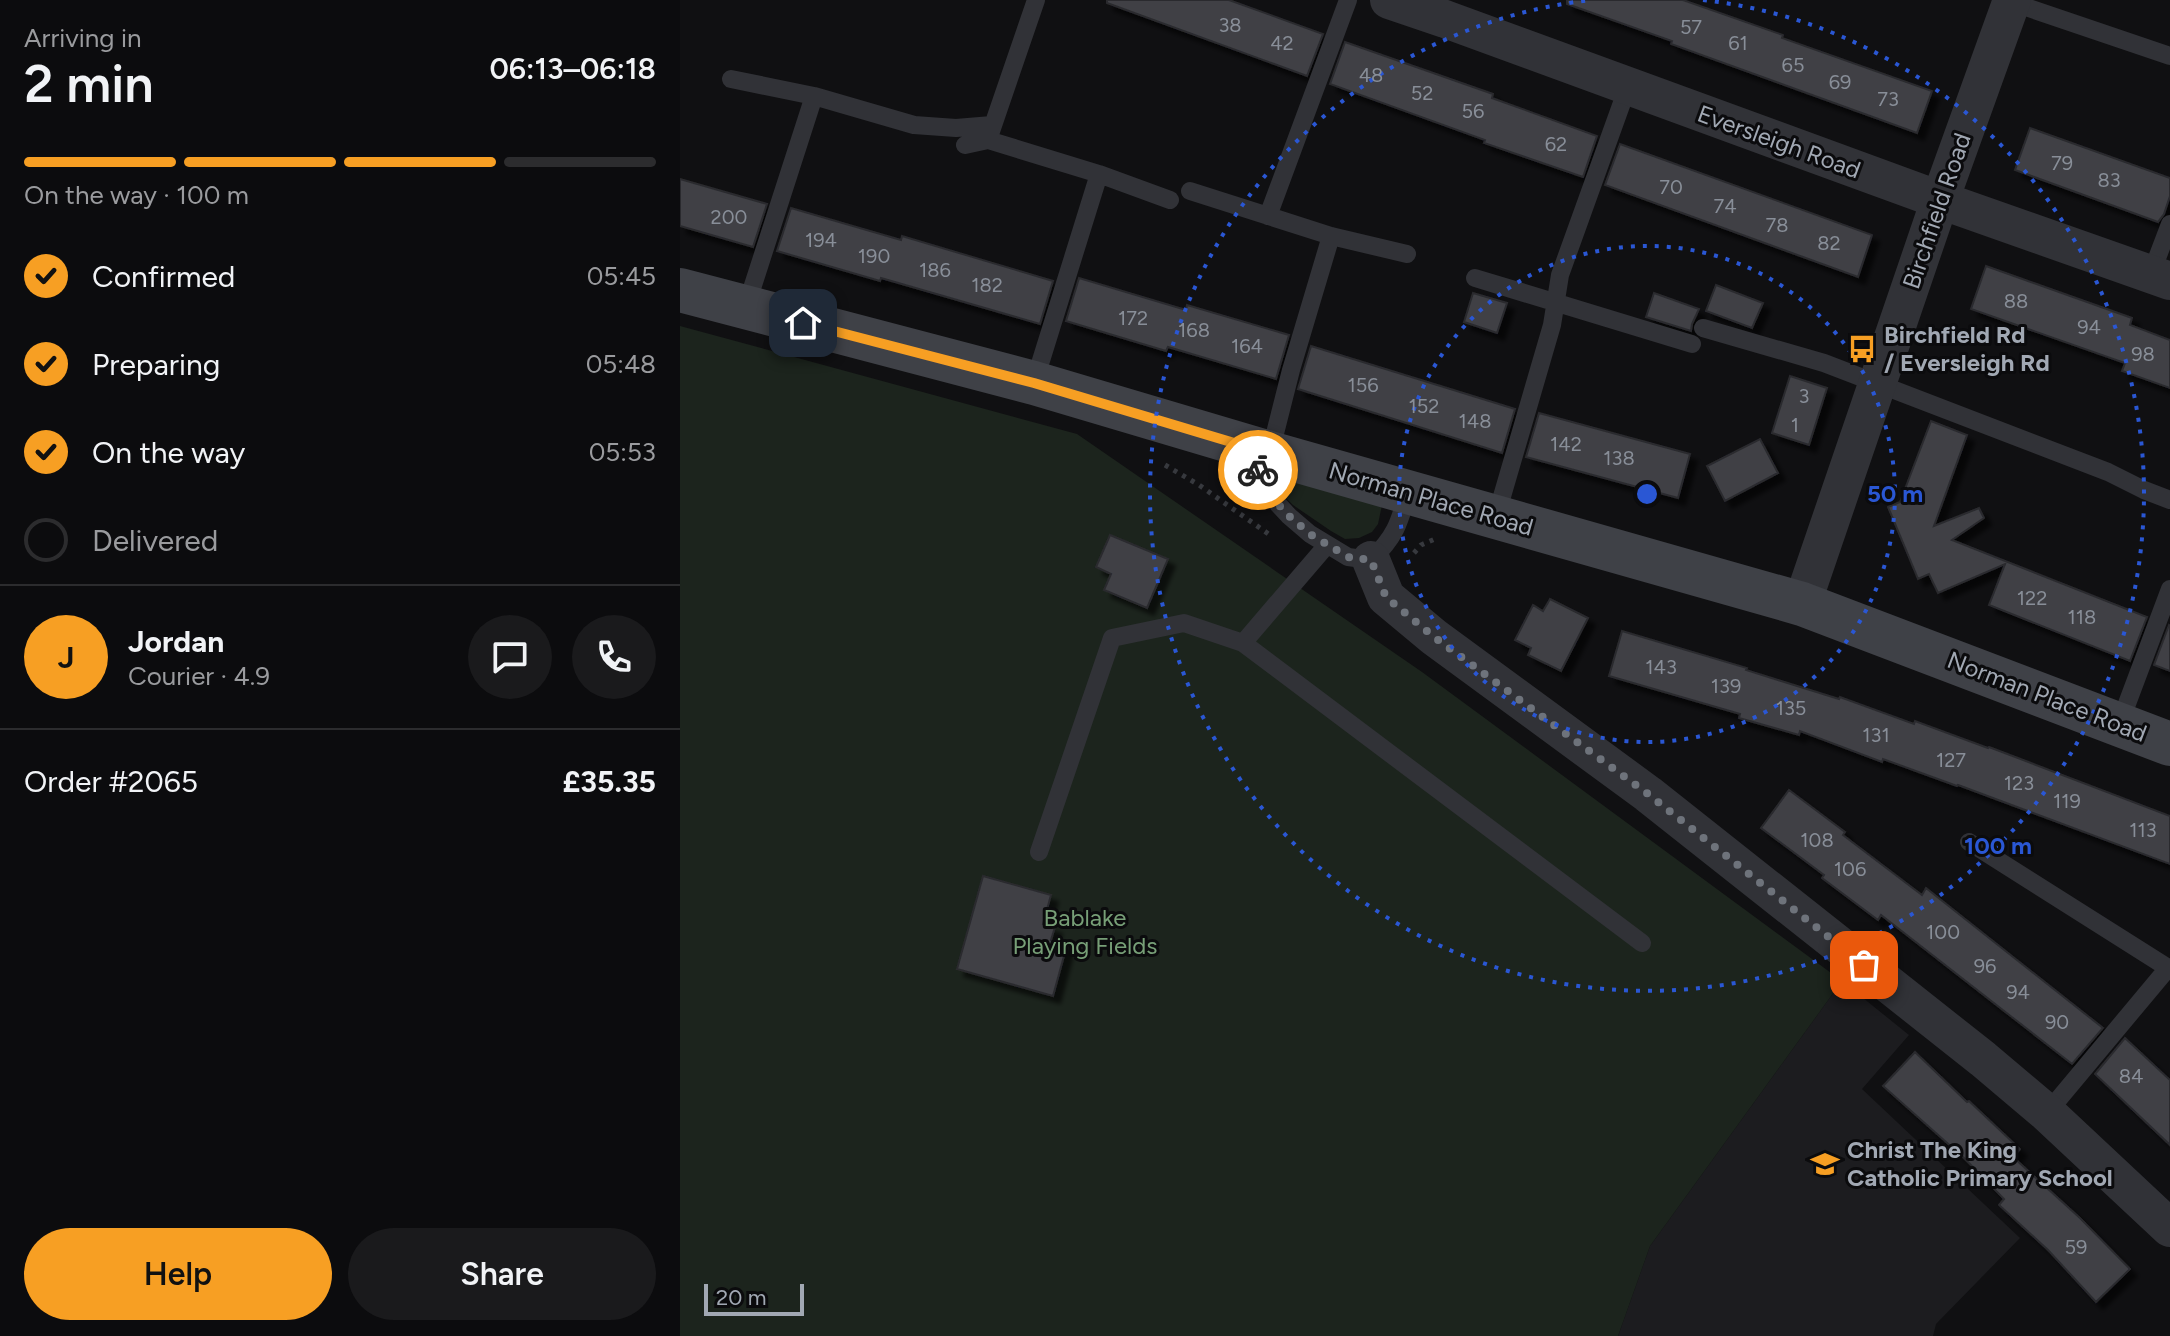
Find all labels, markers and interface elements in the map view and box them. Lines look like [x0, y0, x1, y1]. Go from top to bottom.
house number: 38 [1218, 13, 1242, 37]
house number: 57 [1680, 15, 1702, 39]
text: Arriving in [24, 22, 142, 54]
house number: 42 [1270, 31, 1294, 55]
house number: 61 [1728, 31, 1748, 55]
text: 06:13–06:18 [489, 50, 656, 87]
text: 2 min [24, 53, 153, 115]
house number: 65 [1782, 53, 1804, 77]
house number: 48 [1359, 63, 1383, 87]
house number: 69 [1829, 70, 1851, 94]
house number: 52 [1411, 81, 1433, 105]
house number: 73 [1877, 87, 1899, 111]
house number: 56 [1462, 99, 1484, 123]
street label: Eversleigh Road [1694, 99, 1865, 184]
street label: Birchfield Road [1896, 129, 1977, 293]
house number: 62 [1545, 132, 1567, 156]
house number: 79 [2051, 151, 2073, 175]
house number: 83 [2097, 168, 2121, 192]
house number: 70 [1659, 175, 1683, 199]
text: On the way · 100 m [24, 179, 249, 211]
house number: 74 [1713, 194, 1737, 218]
house number: 200 [711, 205, 747, 229]
house number: 78 [1765, 213, 1789, 237]
house number: 194 [805, 228, 837, 252]
house number: 82 [1817, 231, 1841, 255]
house number: 190 [858, 244, 890, 268]
icon: check [24, 254, 68, 298]
text: Confirmed [92, 258, 235, 295]
house number: 186 [919, 258, 951, 282]
text: 05:45 [587, 260, 656, 292]
house number: 182 [971, 273, 1003, 297]
pin [769, 289, 837, 357]
house number: 88 [2004, 289, 2028, 313]
icon: home [781, 301, 825, 345]
house number: 172 [1118, 306, 1148, 330]
house number: 94 [2077, 315, 2101, 339]
house number: 168 [1178, 318, 1210, 342]
place label: Birchfield Rd / Eversleigh Rd [1884, 320, 2050, 377]
house number: 164 [1231, 334, 1263, 358]
bus stop icon: Birchfield Rd / Eversleigh Rd [1847, 334, 1877, 364]
icon: check [24, 342, 68, 386]
house number: 98 [2131, 342, 2155, 366]
text: Preparing [92, 346, 220, 383]
text: 05:48 [586, 348, 656, 380]
house number: 156 [1347, 373, 1379, 397]
house number: 3 [1799, 384, 1809, 408]
house number: 152 [1409, 394, 1439, 418]
house number: 148 [1459, 409, 1491, 433]
house number: 1 [1791, 413, 1799, 437]
icon: check [24, 430, 68, 474]
courier [1218, 430, 1298, 510]
house number: 142 [1550, 432, 1582, 456]
text: On the way [92, 434, 245, 471]
text: 05:53 [589, 436, 656, 468]
house number: 138 [1603, 446, 1635, 470]
icon: bike [1236, 448, 1280, 492]
street label: Norman Place Road [1326, 455, 1537, 542]
text: 50 m [1867, 479, 1923, 508]
centre of rings [1633, 480, 1661, 508]
text: Delivered [92, 522, 218, 559]
house number: 122 [2017, 586, 2047, 610]
house number: 118 [2068, 605, 2096, 629]
button: chat [468, 615, 552, 699]
button: phone [572, 615, 656, 699]
text: Jordan [128, 623, 224, 660]
text: J [58, 639, 74, 676]
street label: Norman Place Road [1943, 645, 2151, 748]
house number: 143 [1645, 655, 1677, 679]
text: Courier · 4.9 [128, 660, 270, 692]
house number: 139 [1711, 674, 1741, 698]
house number: 135 [1776, 696, 1806, 720]
house number: 131 [1862, 723, 1890, 747]
house number: 127 [1936, 748, 1966, 772]
text: Order #2065 [24, 763, 198, 800]
text: £35.35 [562, 763, 656, 800]
house number: 123 [2004, 771, 2034, 795]
house number: 119 [2053, 789, 2081, 813]
house number: 113 [2129, 818, 2157, 842]
house number: 108 [1800, 828, 1834, 852]
text: 100 m [1964, 831, 2032, 860]
house number: 106 [1834, 857, 1866, 881]
park label: Bablake Playing Fields [1012, 903, 1158, 960]
house number: 100 [1926, 920, 1960, 944]
pin [1830, 931, 1898, 999]
icon: bag [1842, 943, 1886, 987]
house number: 96 [1974, 954, 1996, 978]
house number: 94 [2006, 980, 2030, 1004]
house number: 90 [2045, 1010, 2069, 1034]
house number: 84 [2119, 1064, 2143, 1088]
place label: Christ The King Catholic Primary School [1847, 1135, 2113, 1192]
school or university icon: Christ The King Catholic Primary School [1810, 1149, 1840, 1179]
button: Help [24, 1228, 332, 1320]
button: Share [348, 1228, 656, 1320]
house number: 59 [2065, 1235, 2087, 1259]
scale bar [704, 1280, 804, 1316]
text: 20 m [716, 1284, 767, 1311]

